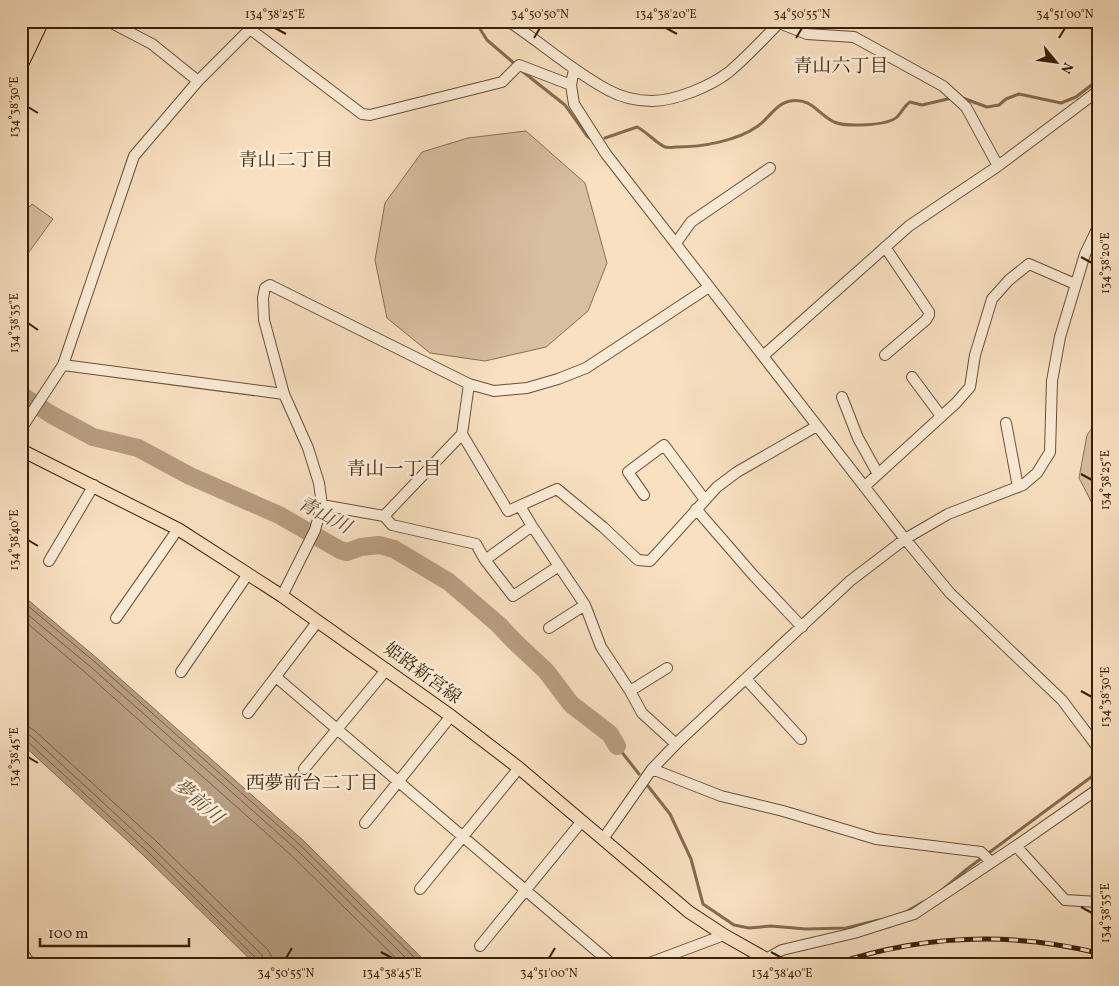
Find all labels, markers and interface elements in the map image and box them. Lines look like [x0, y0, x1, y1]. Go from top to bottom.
text: 134°38'25"E [245, 7, 305, 23]
text: 34°50'50"N [511, 7, 569, 23]
text: 134°38'20"E [635, 7, 697, 23]
text: 34°50'55"N [774, 7, 831, 23]
text: 34°51'00"N [1036, 7, 1094, 23]
north arrow [1032, 38, 1082, 88]
district label: 青山六丁目 [793, 54, 889, 80]
text: N [1055, 59, 1077, 77]
text: 134°38'30"E [7, 77, 23, 137]
district label: 青山二丁目 [238, 148, 334, 174]
text: 134°38'20"E [1098, 232, 1114, 294]
text: 134°38'35"E [7, 293, 23, 353]
text: 134°38'25"E [1098, 450, 1114, 510]
district label: 青山一丁目 [346, 457, 442, 483]
water label: 青山川 [293, 491, 357, 542]
text: 134°38'40"E [7, 510, 23, 571]
street label: 姫路新宮線 [378, 637, 466, 711]
text: 134°38'30"E [1098, 667, 1114, 727]
text: 134°38'45"E [7, 727, 23, 787]
district label: 西夢前台二丁目 [245, 771, 379, 797]
water label: 夢前川 [168, 773, 230, 832]
text: 134°38'35"E [1098, 883, 1114, 943]
scale bar [40, 916, 189, 948]
text: 100 m [48, 924, 88, 945]
text: 34°50'55"N [258, 966, 315, 982]
text: 134°38'45"E [362, 966, 422, 982]
text: 34°51'00"N [520, 966, 578, 982]
text: 134°38'40"E [752, 966, 813, 982]

